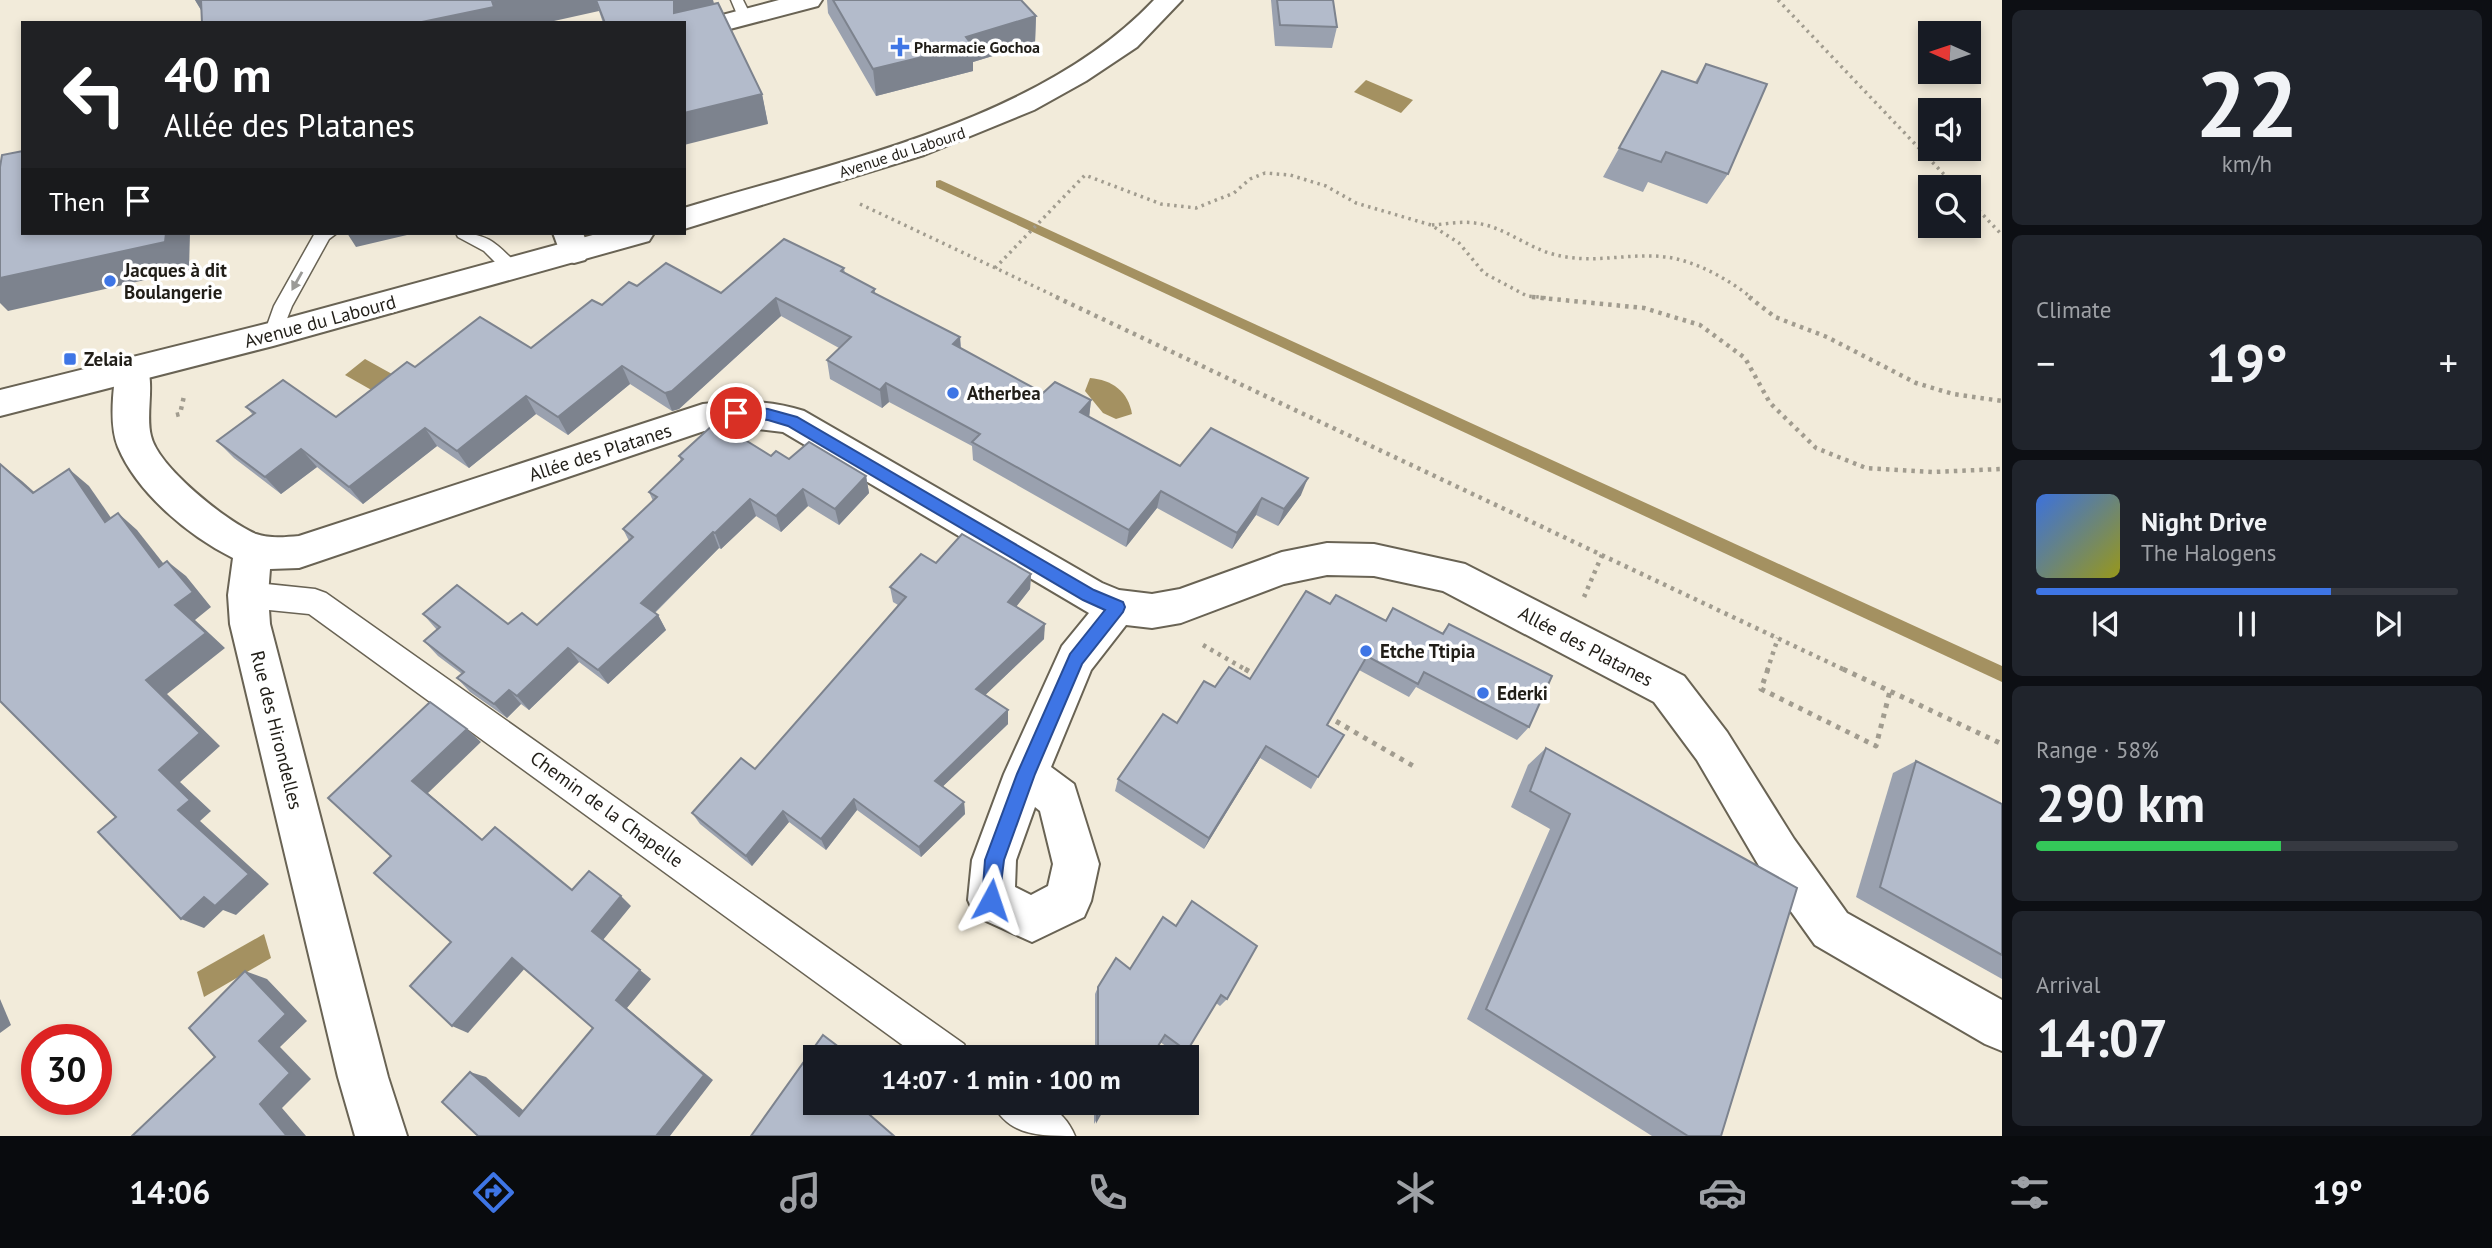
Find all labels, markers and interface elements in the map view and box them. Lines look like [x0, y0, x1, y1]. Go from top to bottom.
north arrow [1918, 21, 1981, 84]
map controls [1918, 21, 1981, 238]
place label: Pharmacie Gochoa [914, 37, 1040, 57]
marker: Pharmacie Gochoa [892, 39, 908, 55]
text: 40 m [164, 42, 271, 106]
text: 22 [2195, 44, 2299, 162]
icon: left [49, 49, 140, 140]
button: sound [1918, 98, 1981, 161]
text: Allée des Platanes [164, 104, 415, 146]
street label: Avenue du Labourd [836, 122, 968, 182]
text: km/h [2222, 149, 2272, 178]
button: search [1918, 175, 1981, 238]
icon: arrive [119, 182, 157, 220]
text: Then [49, 185, 105, 218]
place label: Jacques à dit Boulangerie [123, 258, 227, 304]
one-way arrow [291, 271, 303, 290]
marker: Jacques à dit Boulangerie [102, 273, 118, 289]
street label: Avenue du Labourd [241, 289, 399, 353]
text: Climate [2036, 295, 2111, 324]
text: 19° [2206, 329, 2288, 396]
text: − [2036, 338, 2055, 387]
text: + [2439, 338, 2458, 387]
place label: Zelaia [84, 347, 133, 371]
marker: Zelaia [62, 351, 78, 367]
place label: Atherbea [967, 381, 1041, 405]
pin [706, 383, 766, 443]
marker: Atherbea [945, 385, 961, 401]
icon: arrive [717, 394, 755, 432]
street label: Allée des Platanes [526, 418, 674, 486]
text: Night Drive [2141, 505, 2267, 538]
text: The Halogens [2141, 538, 2276, 567]
street label: Allée des Platanes [1515, 600, 1657, 692]
icon: previous [2087, 605, 2125, 643]
icon: pause [2228, 605, 2266, 643]
icon: next [2369, 605, 2407, 643]
place label: Etche Ttipia [1380, 639, 1475, 663]
marker: Etche Ttipia [1358, 643, 1374, 659]
street label: Rue des Hirondelles [246, 648, 308, 812]
place label: Ederki [1497, 681, 1548, 705]
marker: Ederki [1475, 685, 1491, 701]
text: Range · 58% [2036, 735, 2159, 764]
street label: Chemin de la Chapelle [526, 745, 688, 873]
text: 290 km [2036, 769, 2205, 836]
position arrow [954, 863, 1028, 937]
text: Arrival [2036, 970, 2100, 999]
text: 14:07 [2036, 1004, 2168, 1071]
speed limit sign: 30 [21, 1024, 112, 1115]
text: 14:07 · 1 min · 100 m [881, 1063, 1121, 1096]
icon: directions [469, 1168, 518, 1217]
icon: music [776, 1168, 825, 1217]
icon: phone [1083, 1168, 1132, 1217]
icon: climate [1391, 1168, 1440, 1217]
icon: car [1698, 1168, 1747, 1217]
icon: filters [2005, 1168, 2054, 1217]
text: 14:06 [129, 1171, 210, 1213]
text: 19° [2313, 1171, 2363, 1213]

